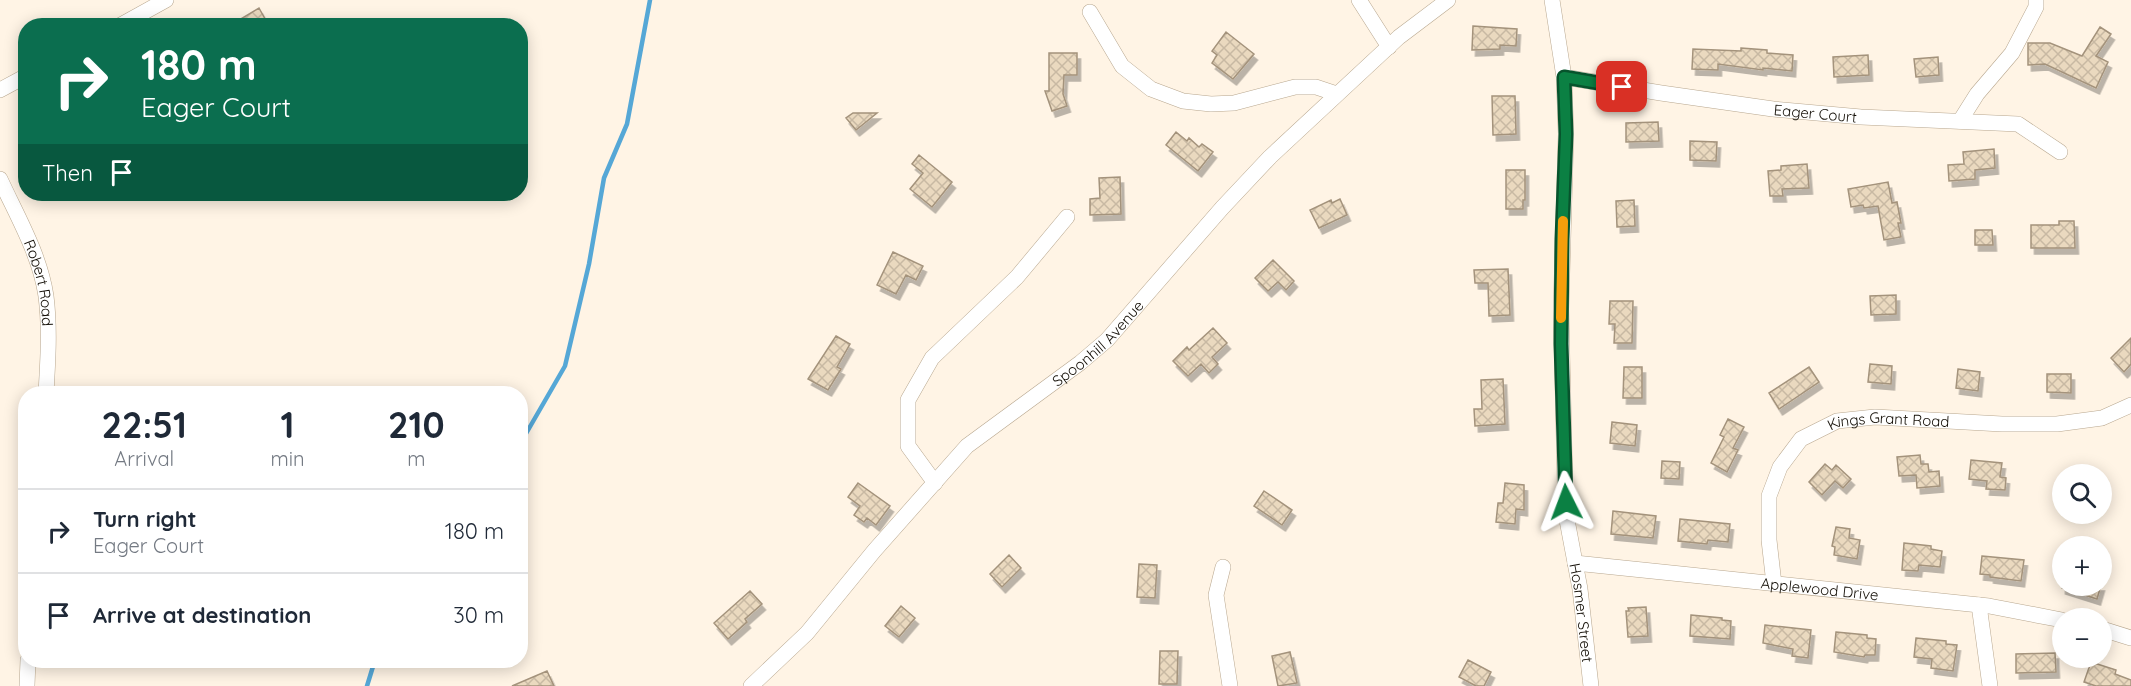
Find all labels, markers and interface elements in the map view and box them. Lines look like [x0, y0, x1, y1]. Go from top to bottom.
text: 180 m [141, 38, 257, 91]
icon: right [42, 42, 120, 120]
pin [1596, 61, 1647, 112]
icon: arrive [1605, 70, 1638, 103]
text: Eager Court [141, 90, 291, 124]
street label: Eager Court [1773, 100, 1858, 126]
icon: arrive [105, 156, 138, 189]
text: Then [42, 159, 93, 187]
street label: Robert Road [20, 236, 58, 326]
street label: Spoonhill Avenue [1048, 296, 1147, 390]
text: 22:51 [101, 402, 187, 447]
text: 1 [280, 402, 294, 447]
text: 210 [388, 402, 445, 447]
street label: Kings Grant Road [1824, 407, 1950, 434]
text: Arrival [114, 446, 174, 471]
text: min [270, 446, 305, 471]
text: m [407, 446, 425, 471]
map controls [2052, 464, 2112, 668]
button: search [2052, 464, 2112, 524]
position arrow [1534, 470, 1598, 534]
text: Turn right [93, 505, 197, 533]
icon: right [42, 515, 75, 548]
text: 180 m [445, 517, 504, 545]
text: Eager Court [93, 533, 204, 558]
button: + [2052, 536, 2112, 596]
street label: Hosmer Street [1566, 561, 1598, 663]
street label: Applewood Drive [1760, 573, 1880, 604]
icon: arrive [42, 599, 75, 632]
text: Arrive at destination [93, 601, 311, 629]
text: 30 m [453, 601, 504, 629]
button: − [2052, 608, 2112, 668]

